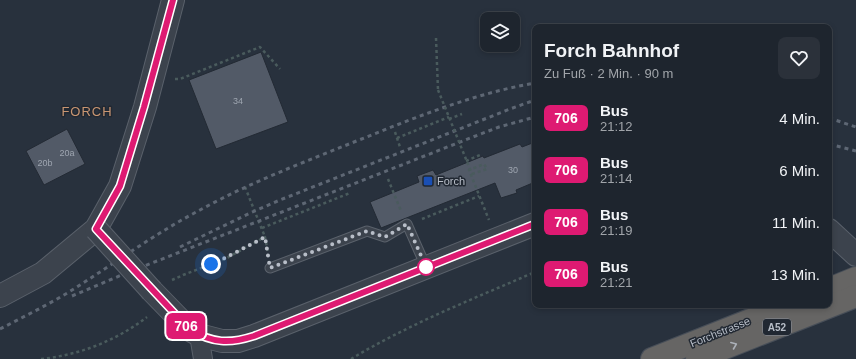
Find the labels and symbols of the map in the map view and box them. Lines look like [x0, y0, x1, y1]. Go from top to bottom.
house number: 34 [233, 96, 243, 106]
district label: FORCH [61, 104, 113, 119]
house number: 20a [59, 148, 75, 158]
house number: 20b [37, 158, 53, 168]
house number: 30 [508, 165, 518, 175]
marker: Forch [422, 175, 434, 187]
place label: Forch [437, 175, 465, 187]
your location [201, 254, 221, 274]
unlabelled marker [417, 258, 435, 276]
line badge: 706 [163, 313, 209, 339]
street label: Forchstrasse [688, 315, 752, 349]
road number: A52 [763, 319, 791, 335]
one-way arrow [730, 341, 737, 349]

